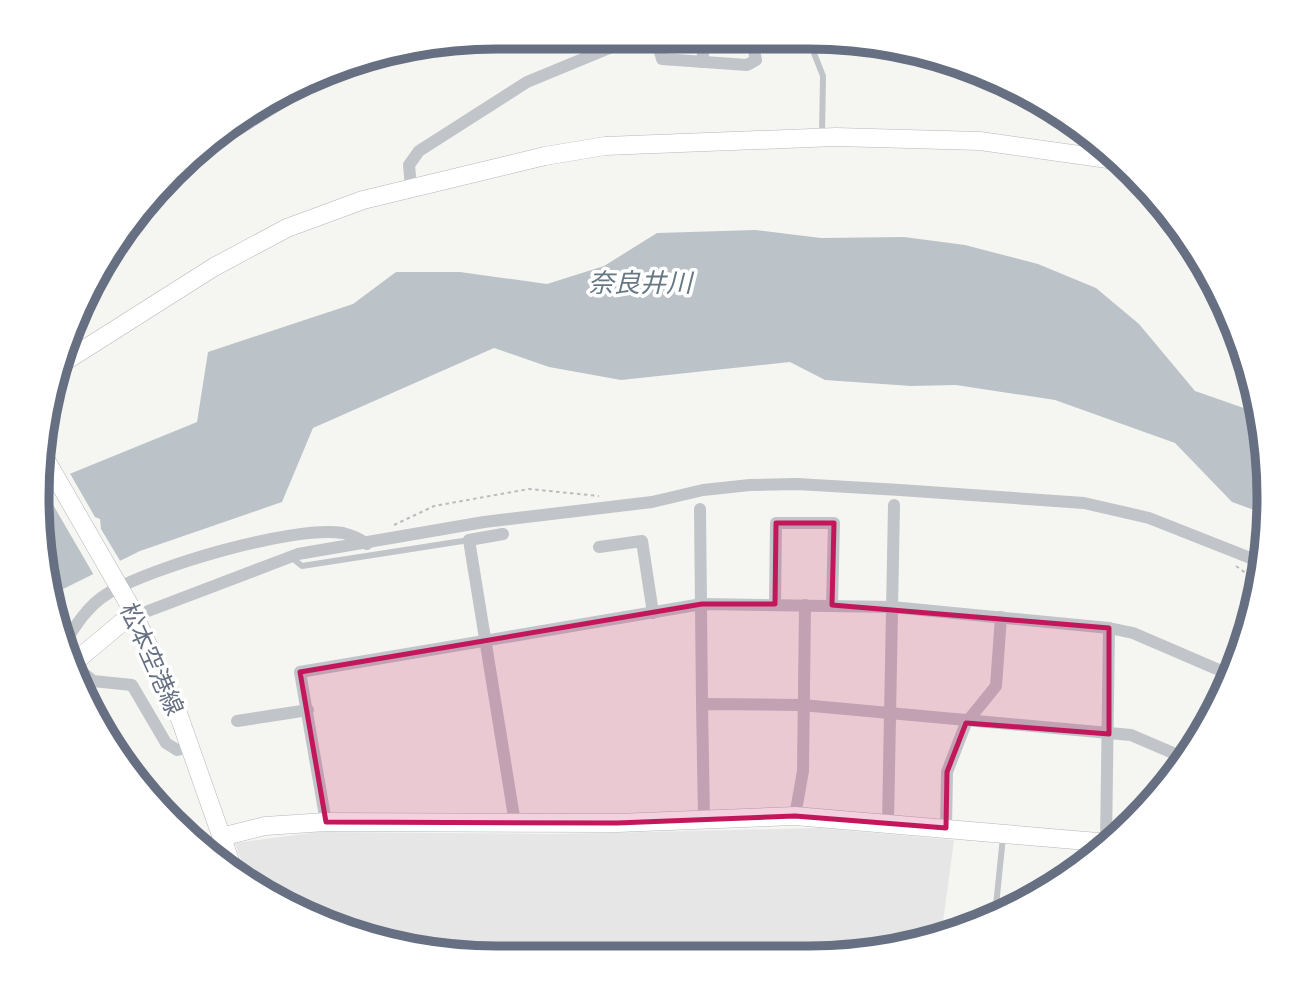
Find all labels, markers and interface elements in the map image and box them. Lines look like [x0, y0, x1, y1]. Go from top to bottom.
water label: 奈良井川 [588, 266, 695, 299]
street label: 松本空港線 [113, 598, 191, 720]

